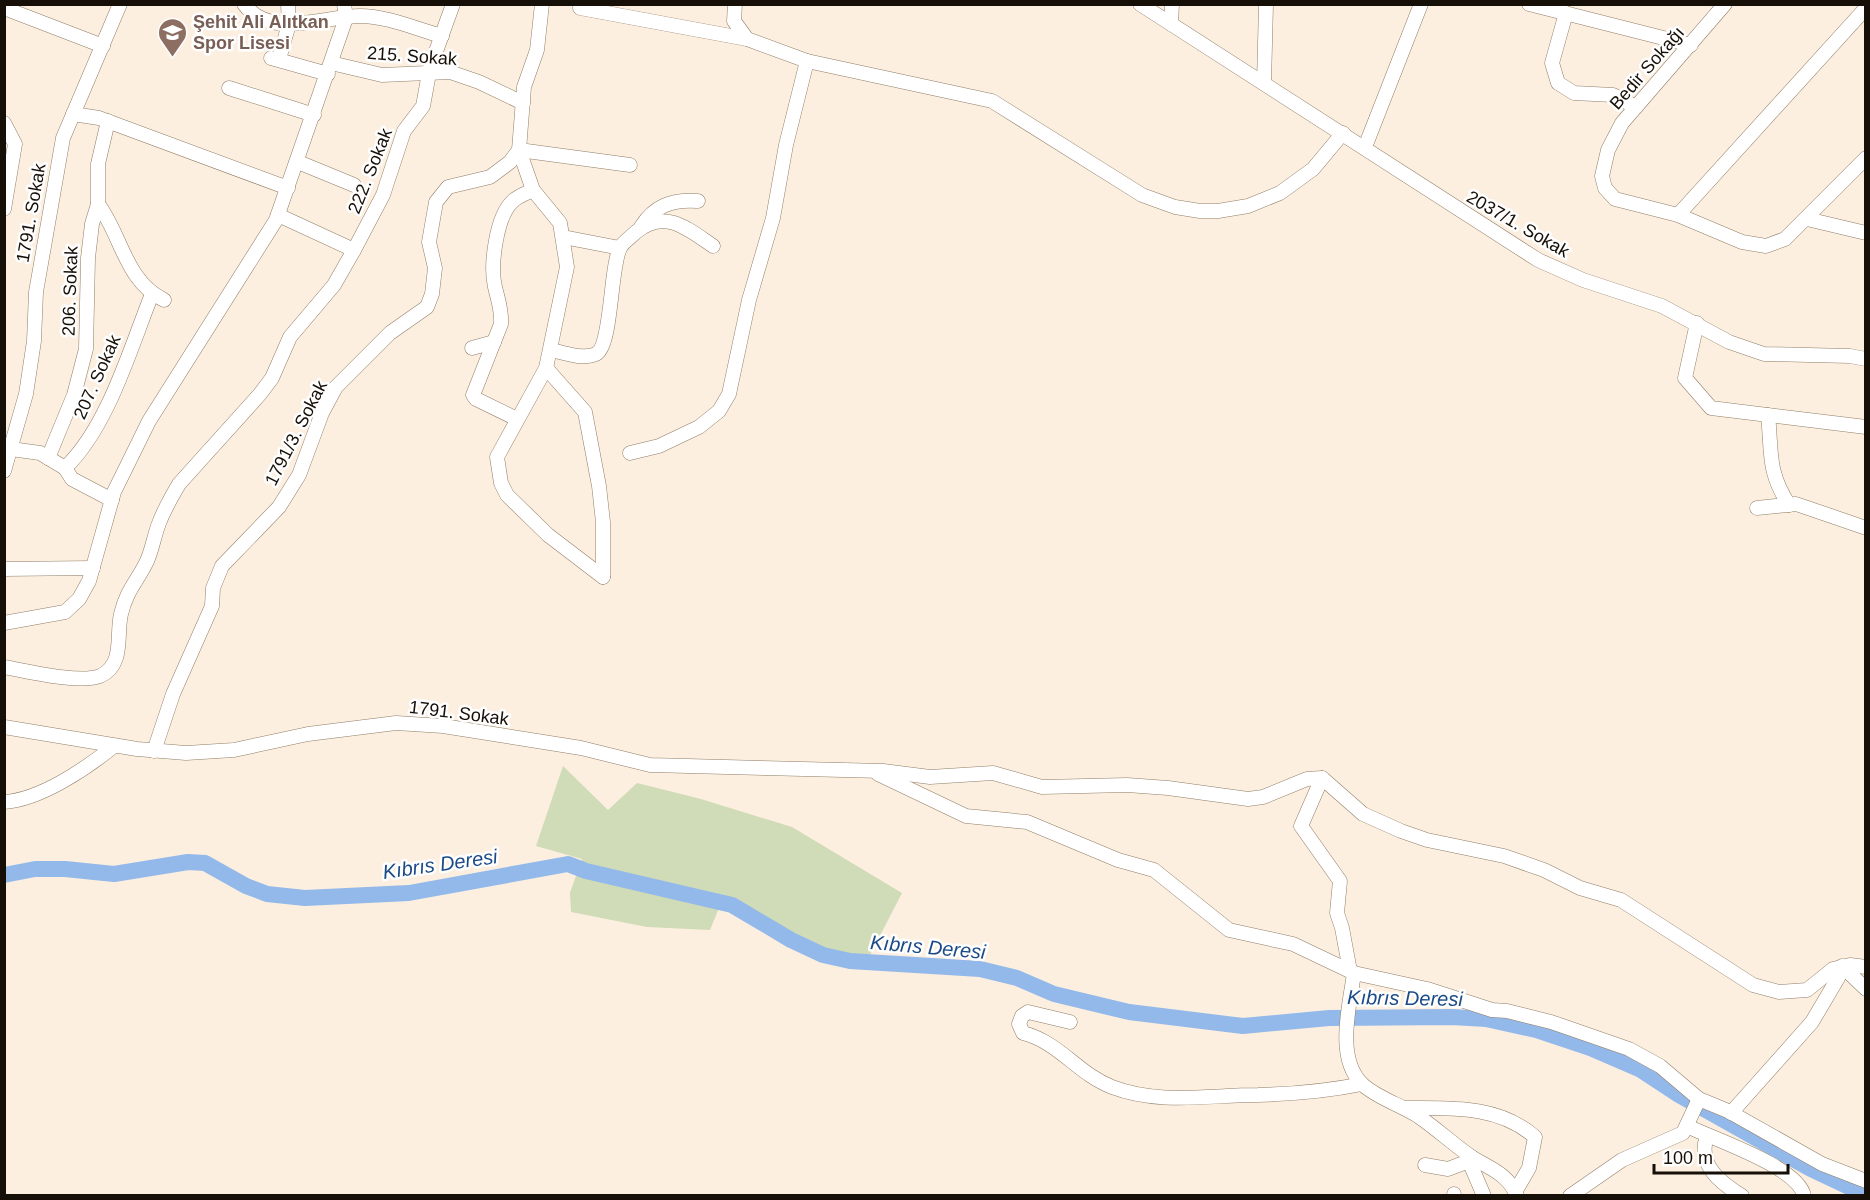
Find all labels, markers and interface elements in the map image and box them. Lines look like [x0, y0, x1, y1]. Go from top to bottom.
place label: Şehit Ali Alıtkan Spor Lisesi [193, 12, 329, 53]
school or university icon: Şehit Ali Alıtkan Spor Lisesi [156, 16, 188, 58]
street label: Bedir Sokağı [1606, 23, 1688, 113]
street label: 215. Sokak [366, 43, 459, 69]
street label: 222. Sokak [344, 125, 397, 216]
street label: 1791. Sokak [12, 161, 50, 264]
street label: 2037/1. Sokak [1463, 187, 1574, 262]
street label: 206. Sokak [58, 245, 82, 336]
street label: 207. Sokak [70, 331, 125, 422]
street label: 1791/3. Sokak [261, 376, 331, 489]
street label: 1791. Sokak [408, 697, 511, 729]
water label: Kıbrıs Deresi [381, 845, 499, 883]
water label: Kıbrıs Deresi [869, 931, 987, 963]
water label: Kıbrıs Deresi [1347, 986, 1464, 1010]
scale bar [1654, 1137, 1788, 1175]
text: 100 m [1663, 1148, 1713, 1168]

